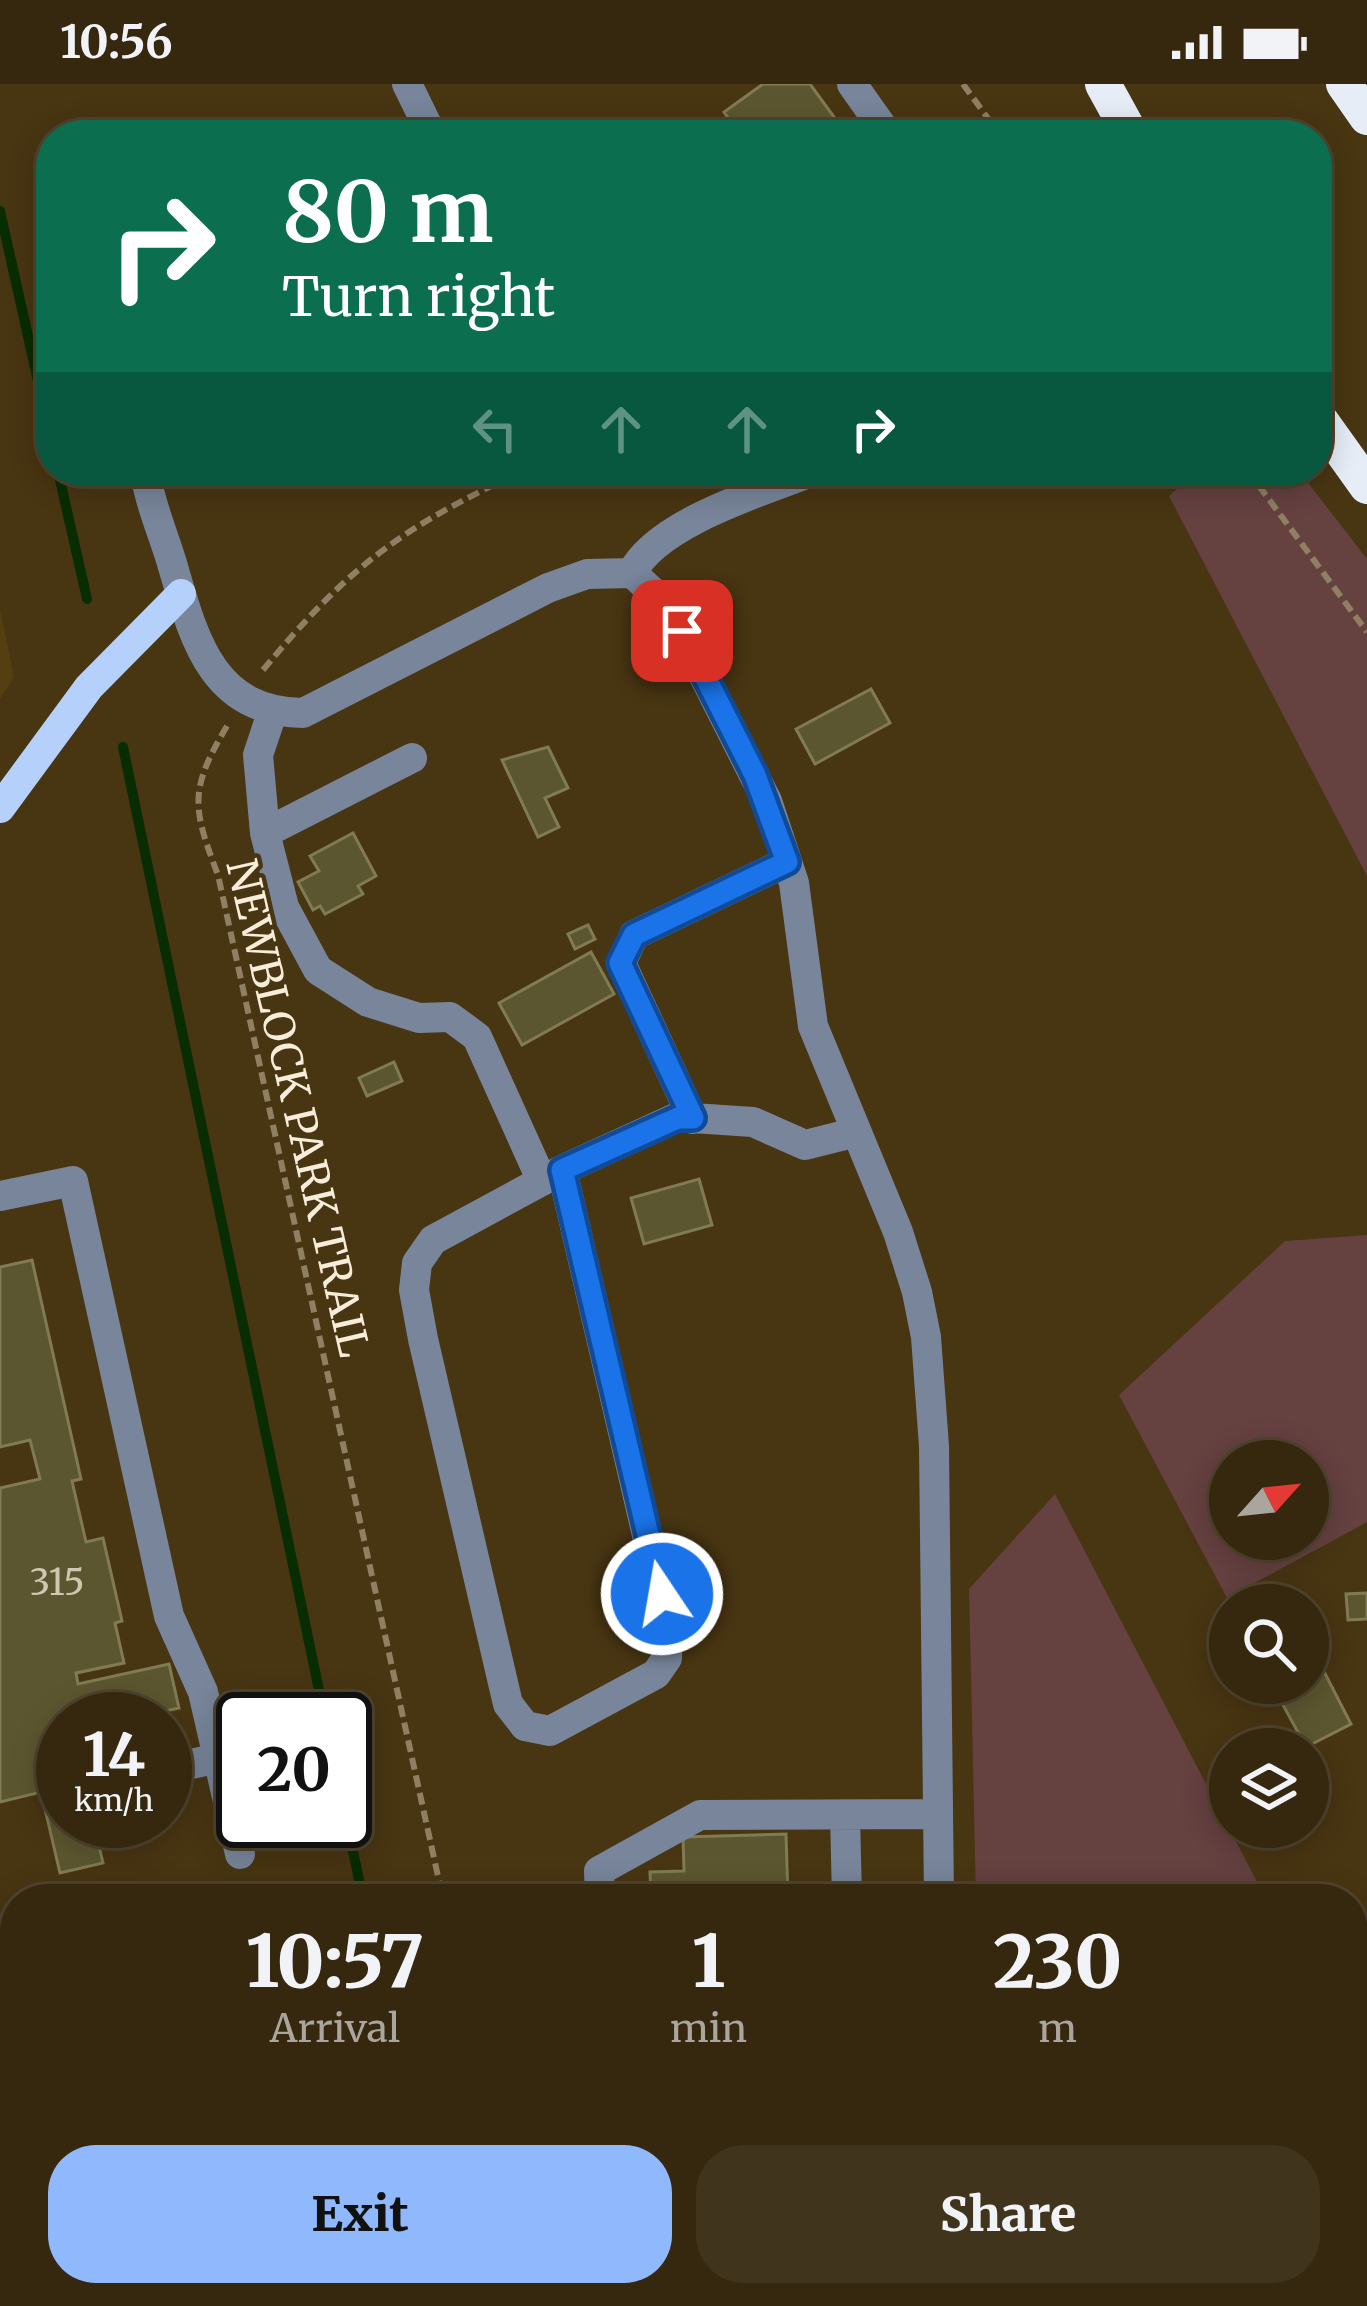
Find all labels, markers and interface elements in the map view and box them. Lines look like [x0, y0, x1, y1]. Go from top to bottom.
text: 10:56 [60, 14, 173, 70]
text: 80 m [282, 159, 494, 265]
icon: right [84, 168, 240, 324]
text: Turn right [282, 263, 555, 331]
icon: left [462, 396, 528, 462]
icon: ahead [588, 396, 654, 462]
icon: ahead [714, 396, 780, 462]
icon: right [840, 396, 906, 462]
pin [631, 580, 733, 682]
icon: arrive [649, 598, 715, 664]
street label: NEWBLOCK PARK TRAIL [215, 854, 381, 1362]
north arrow [1209, 1440, 1329, 1560]
map controls [1209, 1440, 1329, 1848]
position arrow [599, 1531, 725, 1657]
house number: 315 [29, 1560, 85, 1605]
button: search [1209, 1584, 1329, 1704]
speed limit sign: 20 [216, 1692, 372, 1848]
text: 14 [83, 1717, 145, 1792]
button: layers [1209, 1728, 1329, 1848]
text: km/h [74, 1781, 154, 1819]
text: 10:57 [246, 1916, 424, 2007]
text: 1 [692, 1916, 725, 2007]
text: 230 [993, 1916, 1122, 2007]
text: Arrival [270, 2004, 400, 2053]
text: min [670, 2004, 747, 2053]
text: m [1038, 2004, 1077, 2053]
button: Exit [48, 2145, 672, 2283]
button: Share [696, 2145, 1320, 2283]

